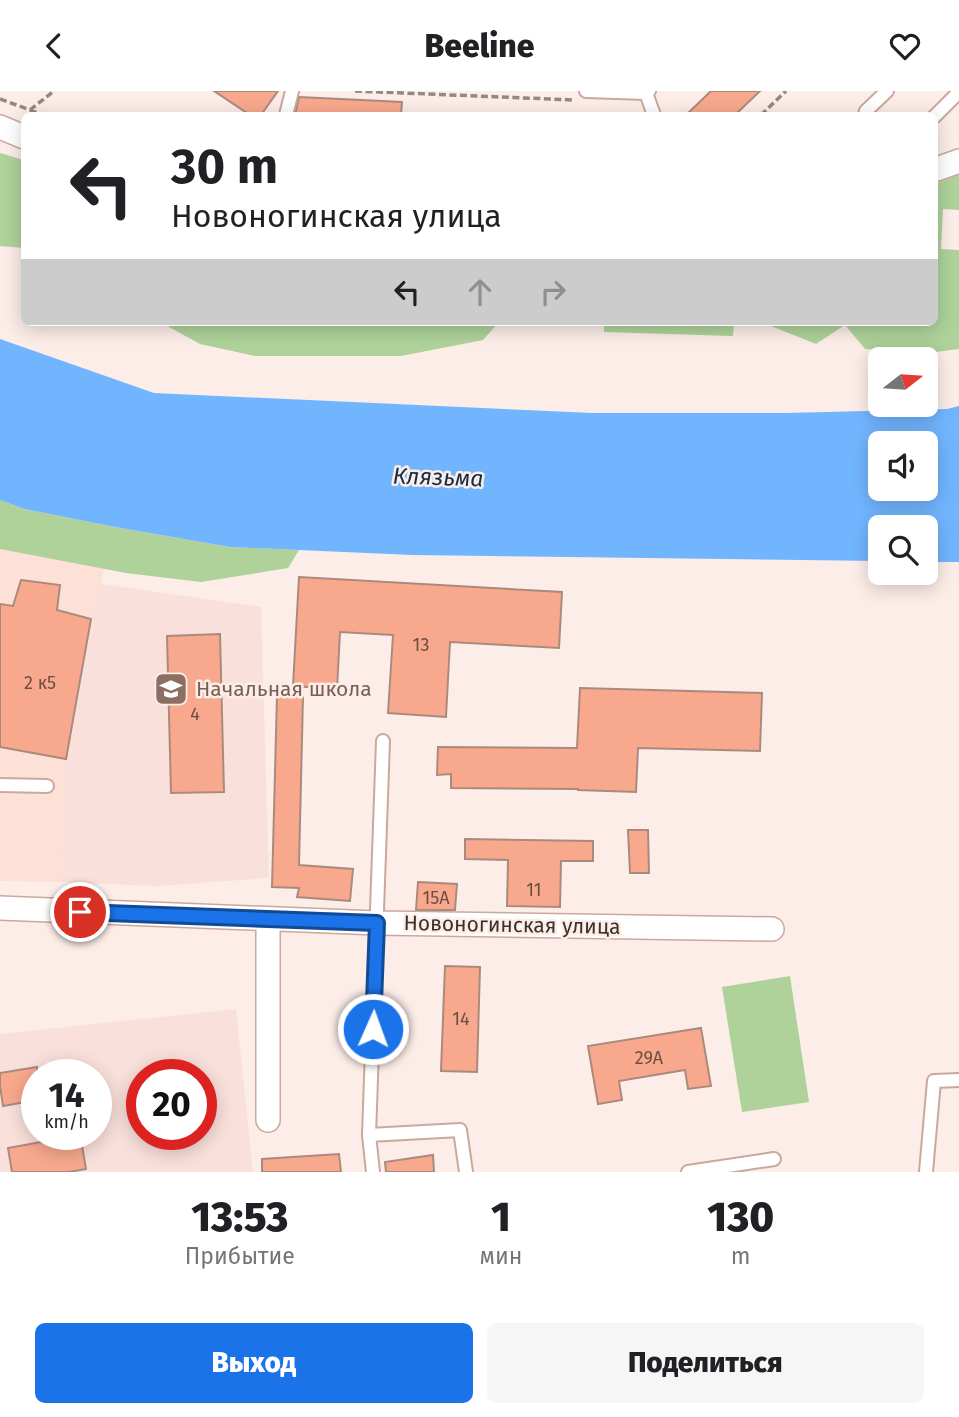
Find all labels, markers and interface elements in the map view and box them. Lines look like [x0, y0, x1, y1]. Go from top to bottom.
icon: back [35, 27, 73, 65]
text: Beeline [424, 27, 535, 65]
icon: heart [886, 27, 924, 65]
text: 30 m [171, 137, 278, 196]
icon: left [56, 140, 147, 231]
text: Новоногинская улица [171, 197, 502, 235]
icon: left [388, 273, 426, 311]
icon: ahead [461, 273, 499, 311]
icon: right [534, 273, 572, 311]
north arrow [868, 347, 938, 417]
map controls [868, 347, 938, 585]
button: sound [868, 431, 938, 501]
water label: Клязьма [392, 461, 484, 493]
button: search [868, 515, 938, 585]
house number: 13 [413, 634, 429, 656]
school or university icon: Начальная школа [152, 670, 190, 708]
house number: 2 к5 [24, 672, 56, 694]
place label: Начальная школа [196, 676, 372, 702]
house number: 4 [190, 703, 200, 725]
house number: 11 [526, 879, 542, 901]
pin [50, 882, 110, 942]
house number: 15А [422, 887, 450, 909]
icon: arrive [61, 893, 99, 931]
street label: Новоногинская улица [403, 910, 621, 940]
position arrow [336, 992, 410, 1066]
house number: 14 [452, 1008, 470, 1030]
house number: 29А [635, 1047, 664, 1069]
speed limit sign: 20 [126, 1059, 217, 1150]
text: 14 [48, 1074, 85, 1116]
text: km/h [44, 1111, 89, 1133]
text: 13:53 [191, 1192, 288, 1242]
text: 1 [491, 1192, 511, 1242]
text: 130 [707, 1192, 774, 1242]
text: Прибытие [185, 1242, 295, 1270]
text: мин [480, 1242, 522, 1270]
text: m [731, 1242, 751, 1270]
button: Выход [35, 1323, 473, 1403]
button: Поделиться [487, 1323, 924, 1403]

